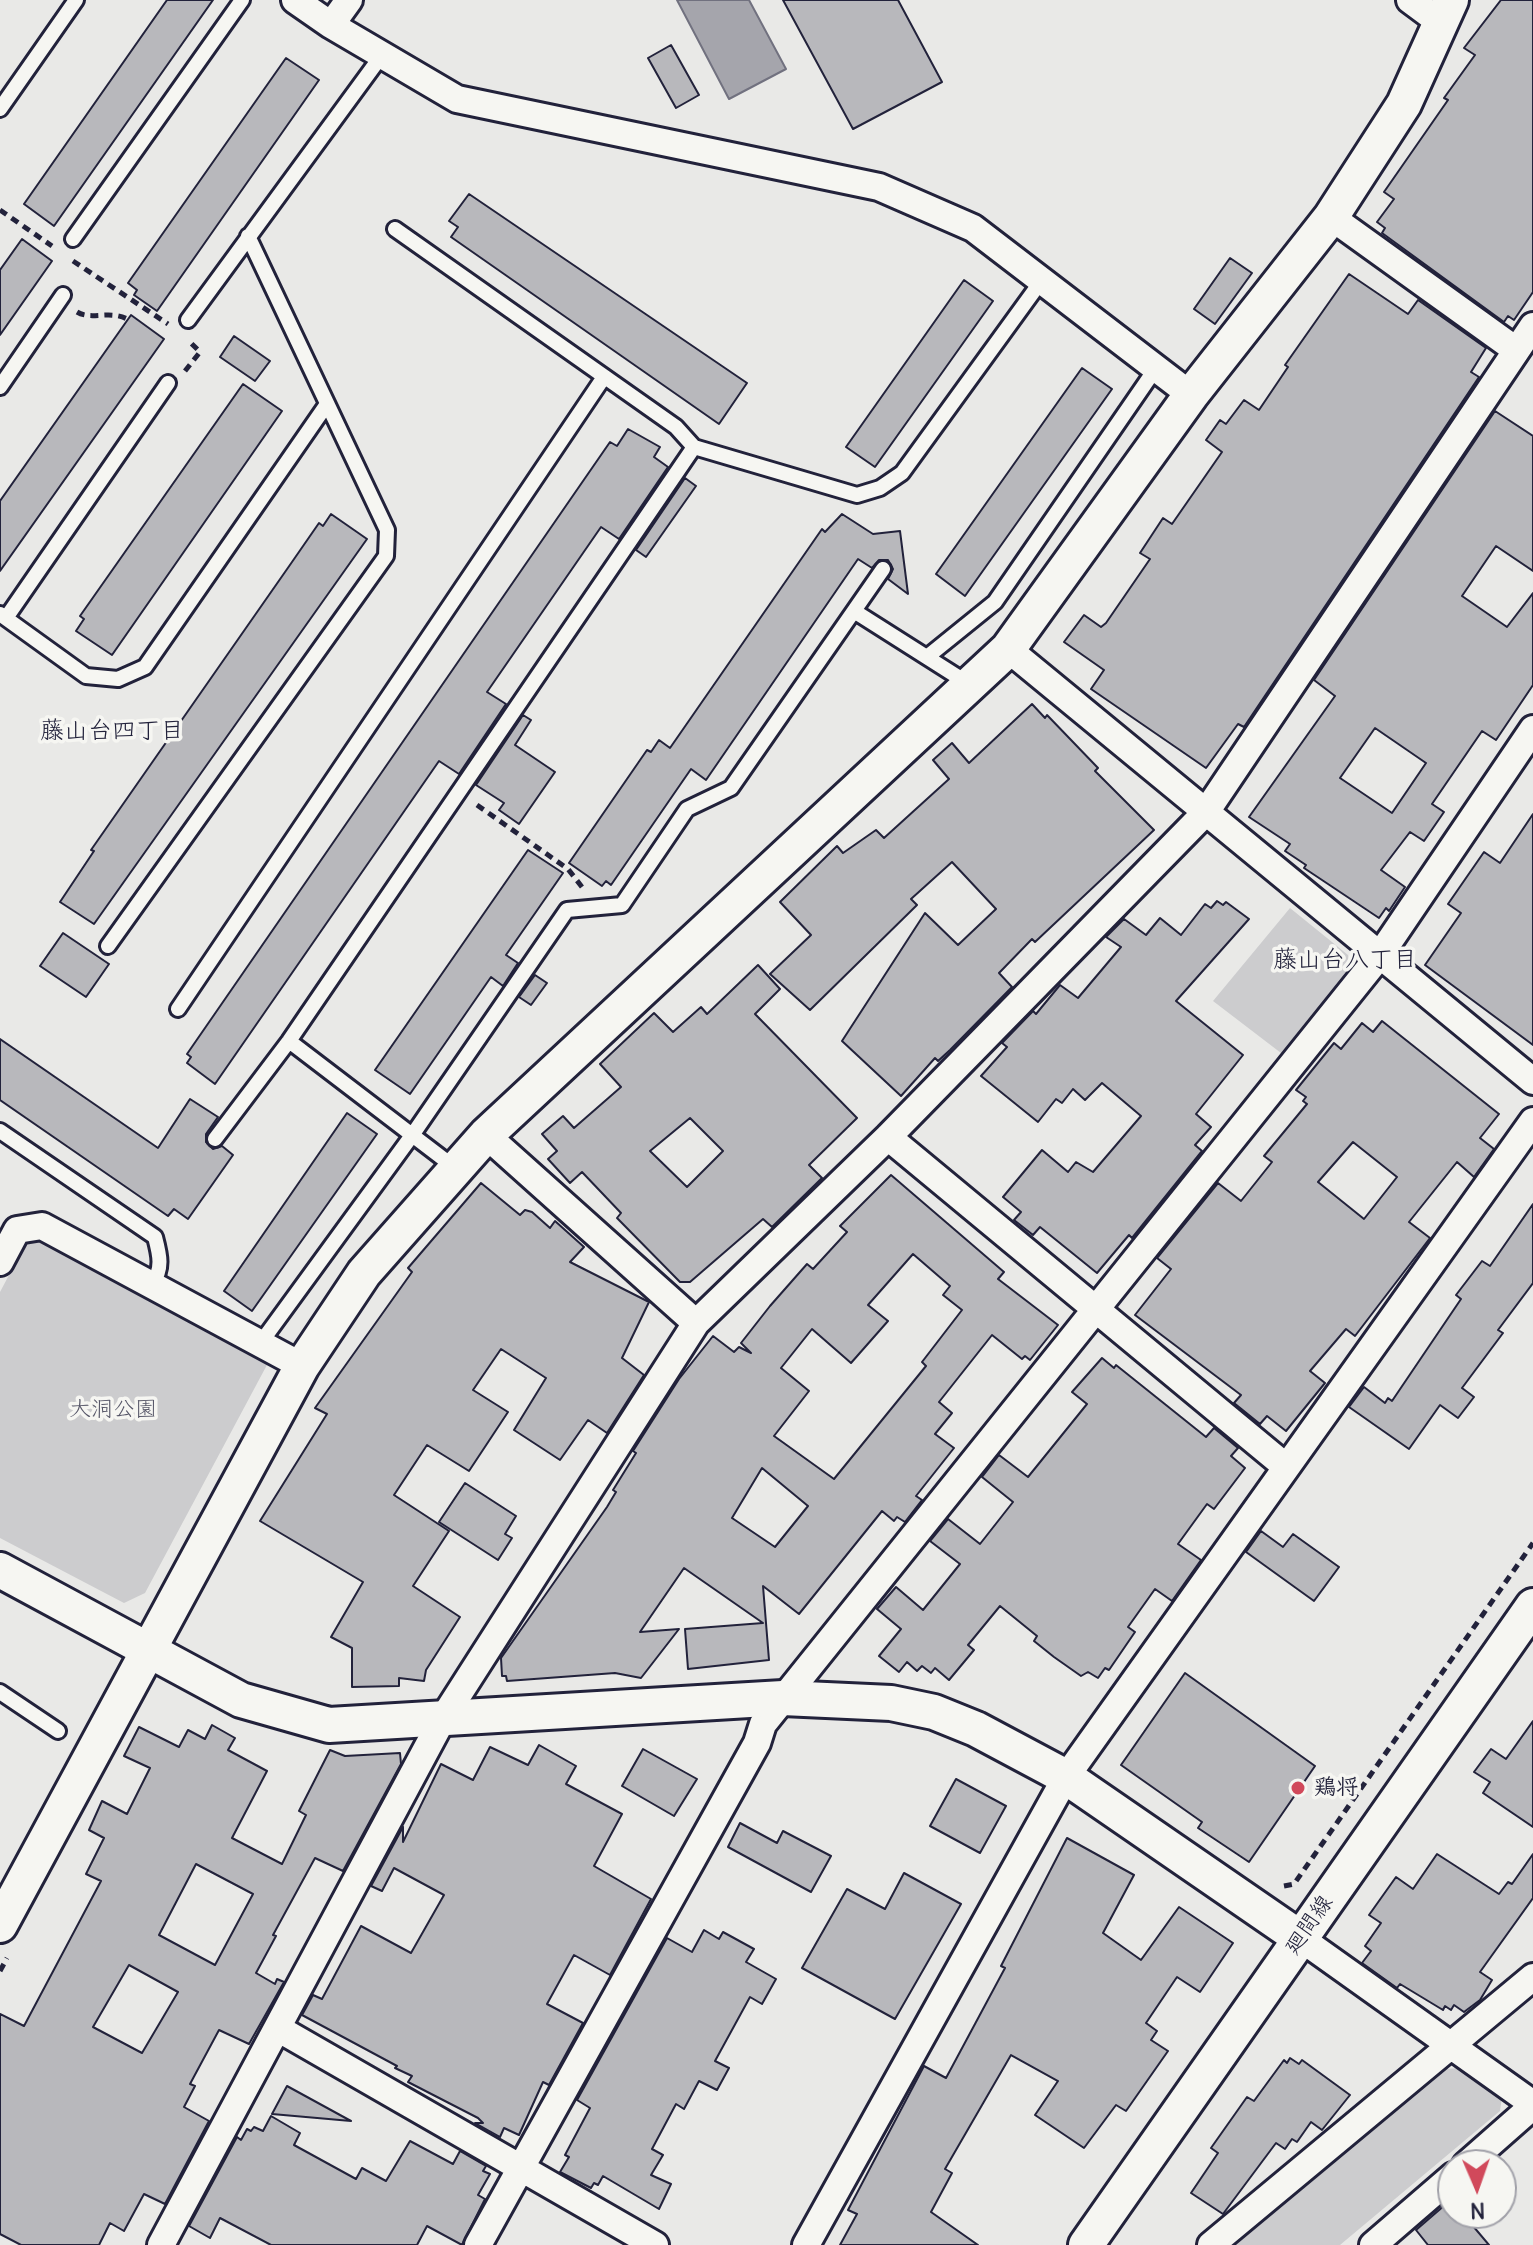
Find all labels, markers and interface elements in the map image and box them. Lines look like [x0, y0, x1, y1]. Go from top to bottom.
district label: 藤山台四丁目 [40, 717, 184, 745]
district label: 藤山台八丁目 [1273, 946, 1417, 974]
park label: 大洞公園 [69, 1397, 157, 1423]
place label: 鶏将 [1314, 1775, 1358, 1801]
marker: 鶏将 [1289, 1779, 1307, 1797]
street label: 廻間線 [1279, 1890, 1339, 1960]
north arrow [1437, 2149, 1517, 2229]
text: N [1470, 2197, 1486, 2225]

